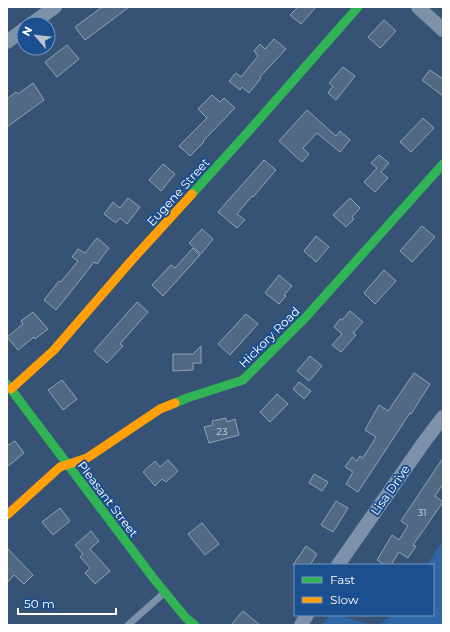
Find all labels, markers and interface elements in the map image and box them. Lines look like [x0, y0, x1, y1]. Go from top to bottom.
north arrow [16, 16, 56, 56]
text: N [19, 24, 35, 39]
street label: Eugene Street [144, 155, 213, 229]
street label: Hickory Road [235, 303, 303, 371]
house number: 23 [216, 425, 228, 438]
street label: Pleasant Street [75, 458, 142, 540]
street label: Lisa Drive [367, 462, 413, 518]
house number: 31 [417, 506, 427, 519]
legend [294, 564, 434, 616]
text: Fast [330, 572, 355, 587]
scale bar [18, 590, 116, 616]
text: Slow [330, 592, 359, 607]
text: 50 m [24, 596, 55, 611]

